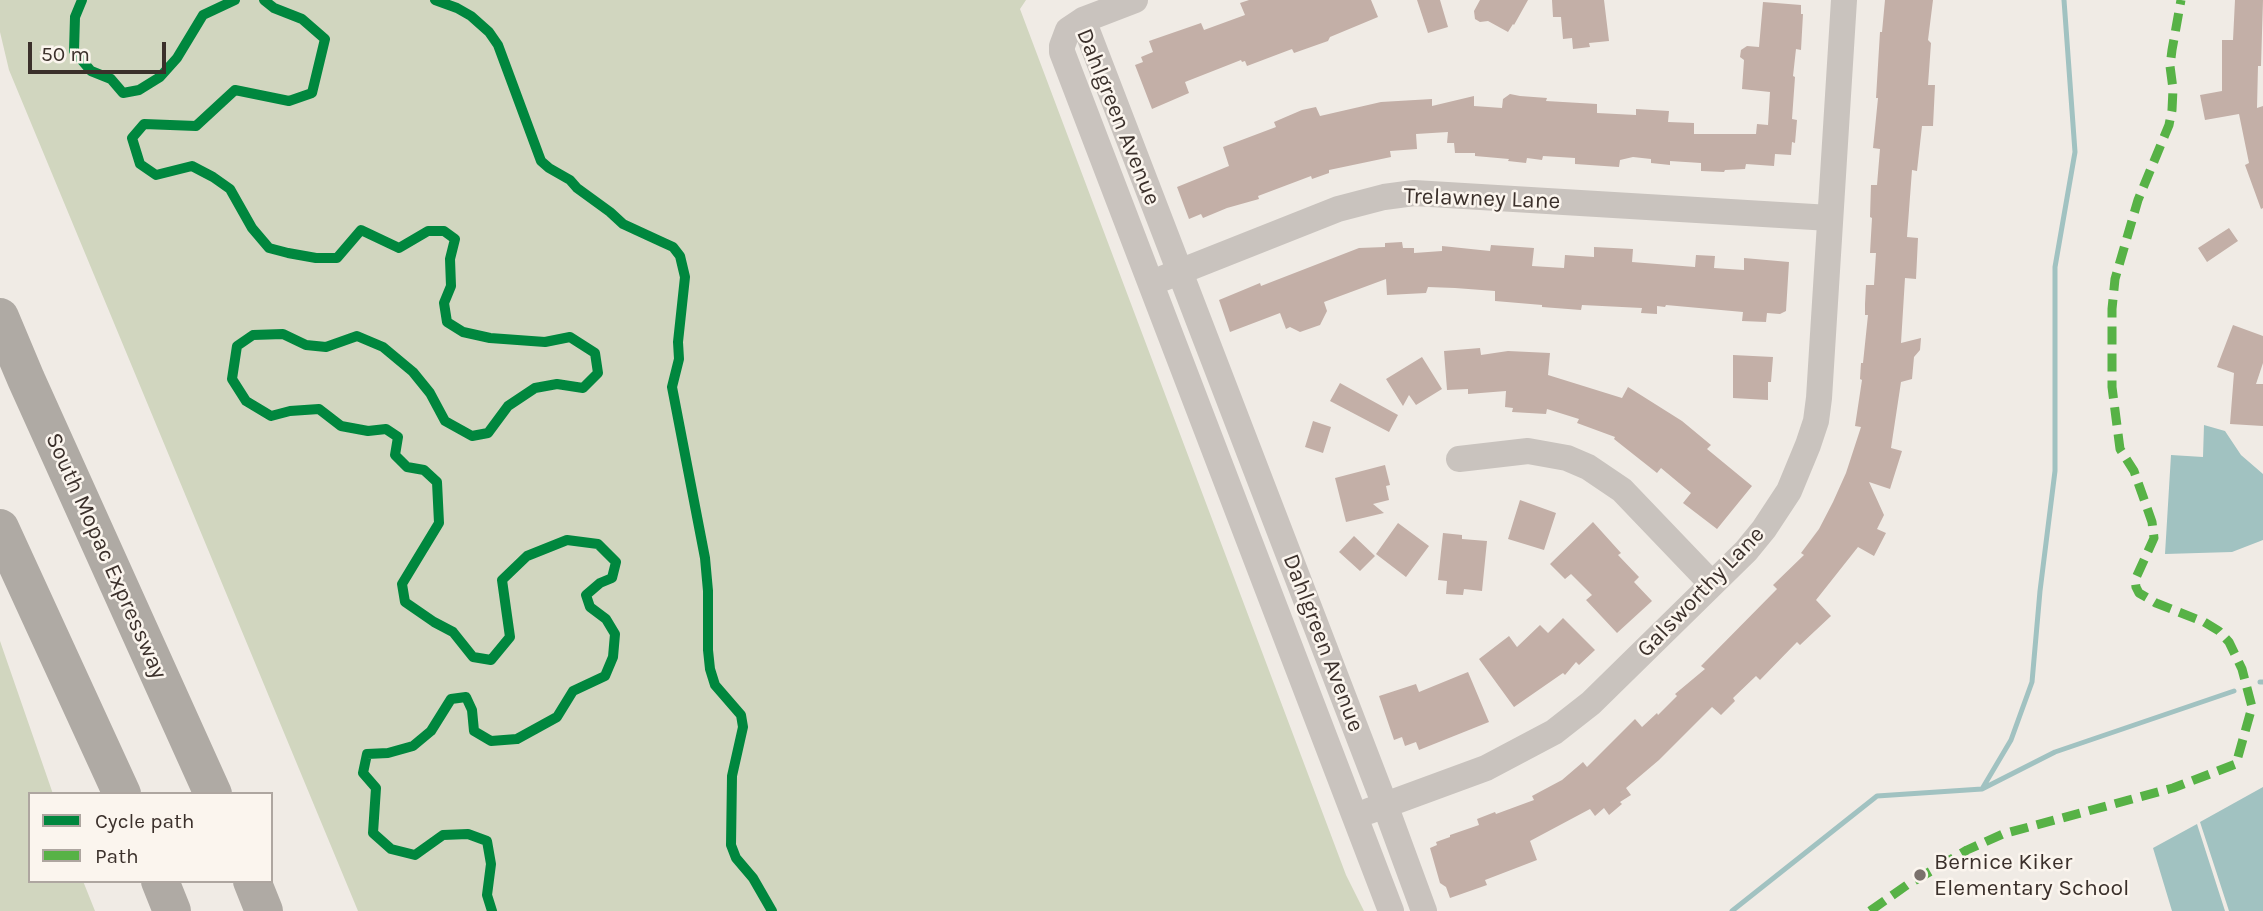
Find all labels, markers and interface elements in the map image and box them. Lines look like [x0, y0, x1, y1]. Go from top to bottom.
street label: Dahlgreen Avenue [1070, 25, 1166, 209]
scale bar [32, 28, 170, 72]
text: 50 m [41, 42, 90, 66]
street label: Trelawney Lane [1403, 182, 1561, 216]
street label: South Mopac Expressway [39, 429, 173, 683]
street label: Galsworthy Lane [1632, 521, 1770, 663]
street label: Dahlgreen Avenue [1276, 550, 1370, 736]
legend [28, 792, 273, 883]
text: Cycle path [95, 809, 195, 833]
text: Path [95, 844, 139, 868]
place label: Bernice Kiker Elementary School [1934, 848, 2129, 902]
marker: Bernice Kiker Elementary School [1912, 867, 1928, 883]

